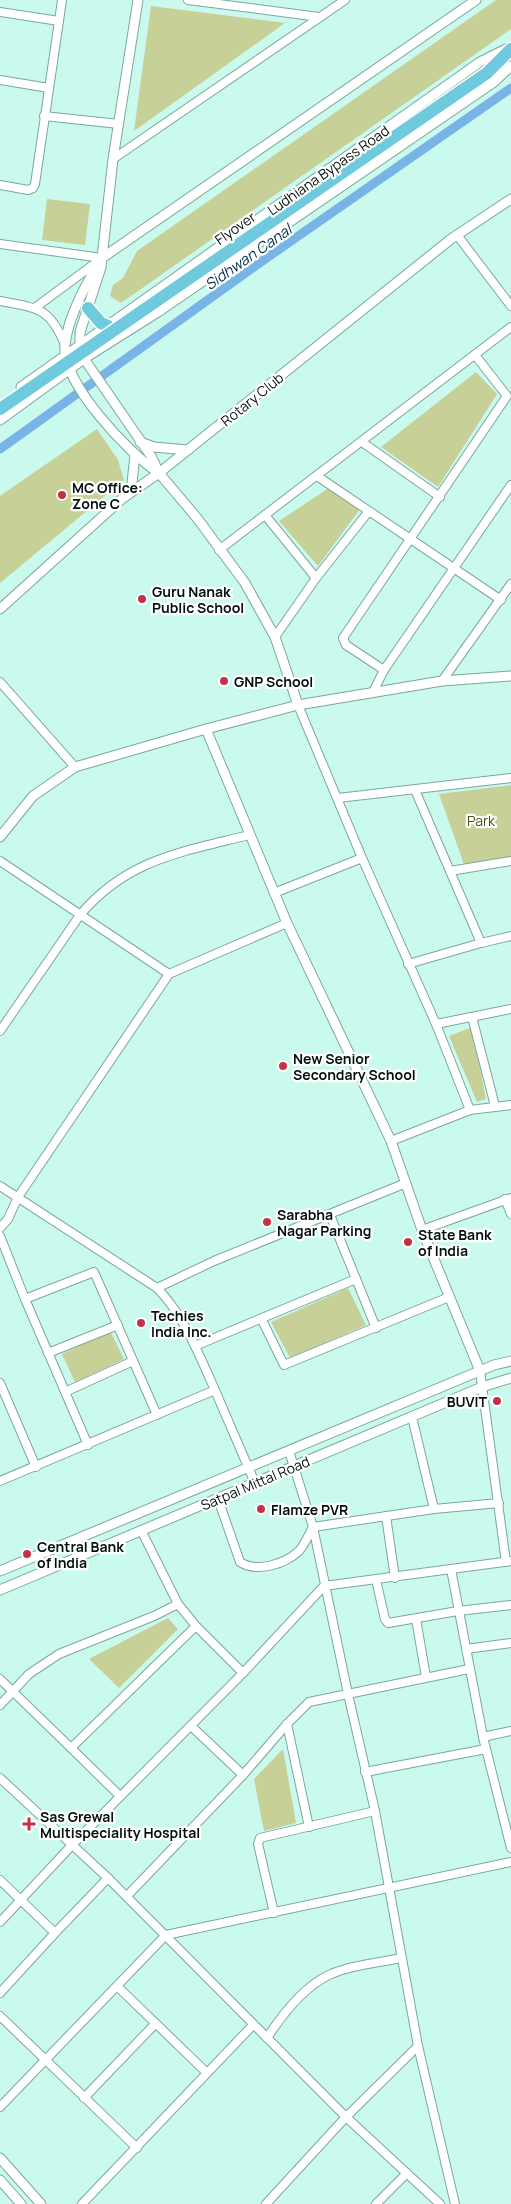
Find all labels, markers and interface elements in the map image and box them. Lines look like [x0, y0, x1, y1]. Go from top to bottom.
street label: Ludhiana Bypass Road [263, 121, 393, 219]
street label: Flyover [211, 207, 259, 249]
water label: Sidhwan Canal [200, 218, 298, 295]
street label: Rotary Club [217, 368, 287, 430]
place label: MC Office: Zone C [72, 478, 143, 513]
marker: MC Office: Zone C [56, 489, 68, 501]
place label: Guru Nanak Public School [152, 582, 244, 617]
marker: Guru Nanak Public School [136, 593, 148, 605]
place label: GNP School [234, 672, 313, 691]
marker: GNP School [218, 675, 230, 687]
park label: Park [467, 811, 496, 830]
place label: New Senior Secondary School [293, 1049, 416, 1084]
marker: New Senior Secondary School [277, 1060, 289, 1072]
place label: Sarabha Nagar Parking [277, 1205, 371, 1240]
marker: Sarabha Nagar Parking [261, 1216, 273, 1228]
place label: State Bank of India [418, 1225, 492, 1260]
marker: State Bank of India [402, 1236, 414, 1248]
place label: Techies India Inc. [151, 1306, 212, 1341]
marker: Techies India Inc. [135, 1317, 147, 1329]
place label: BUVIT [447, 1392, 487, 1411]
marker: BUVIT [491, 1395, 503, 1407]
street label: Satpal Mittal Road [198, 1451, 312, 1515]
place label: Flamze PVR [271, 1500, 348, 1519]
marker: Flamze PVR [255, 1503, 267, 1515]
place label: Central Bank of India [37, 1537, 124, 1572]
marker: Central Bank of India [21, 1548, 33, 1560]
place label: Sas Grewal Multispeciality Hospital [40, 1807, 200, 1842]
marker: Sas Grewal Multispeciality Hospital [22, 1817, 36, 1831]

